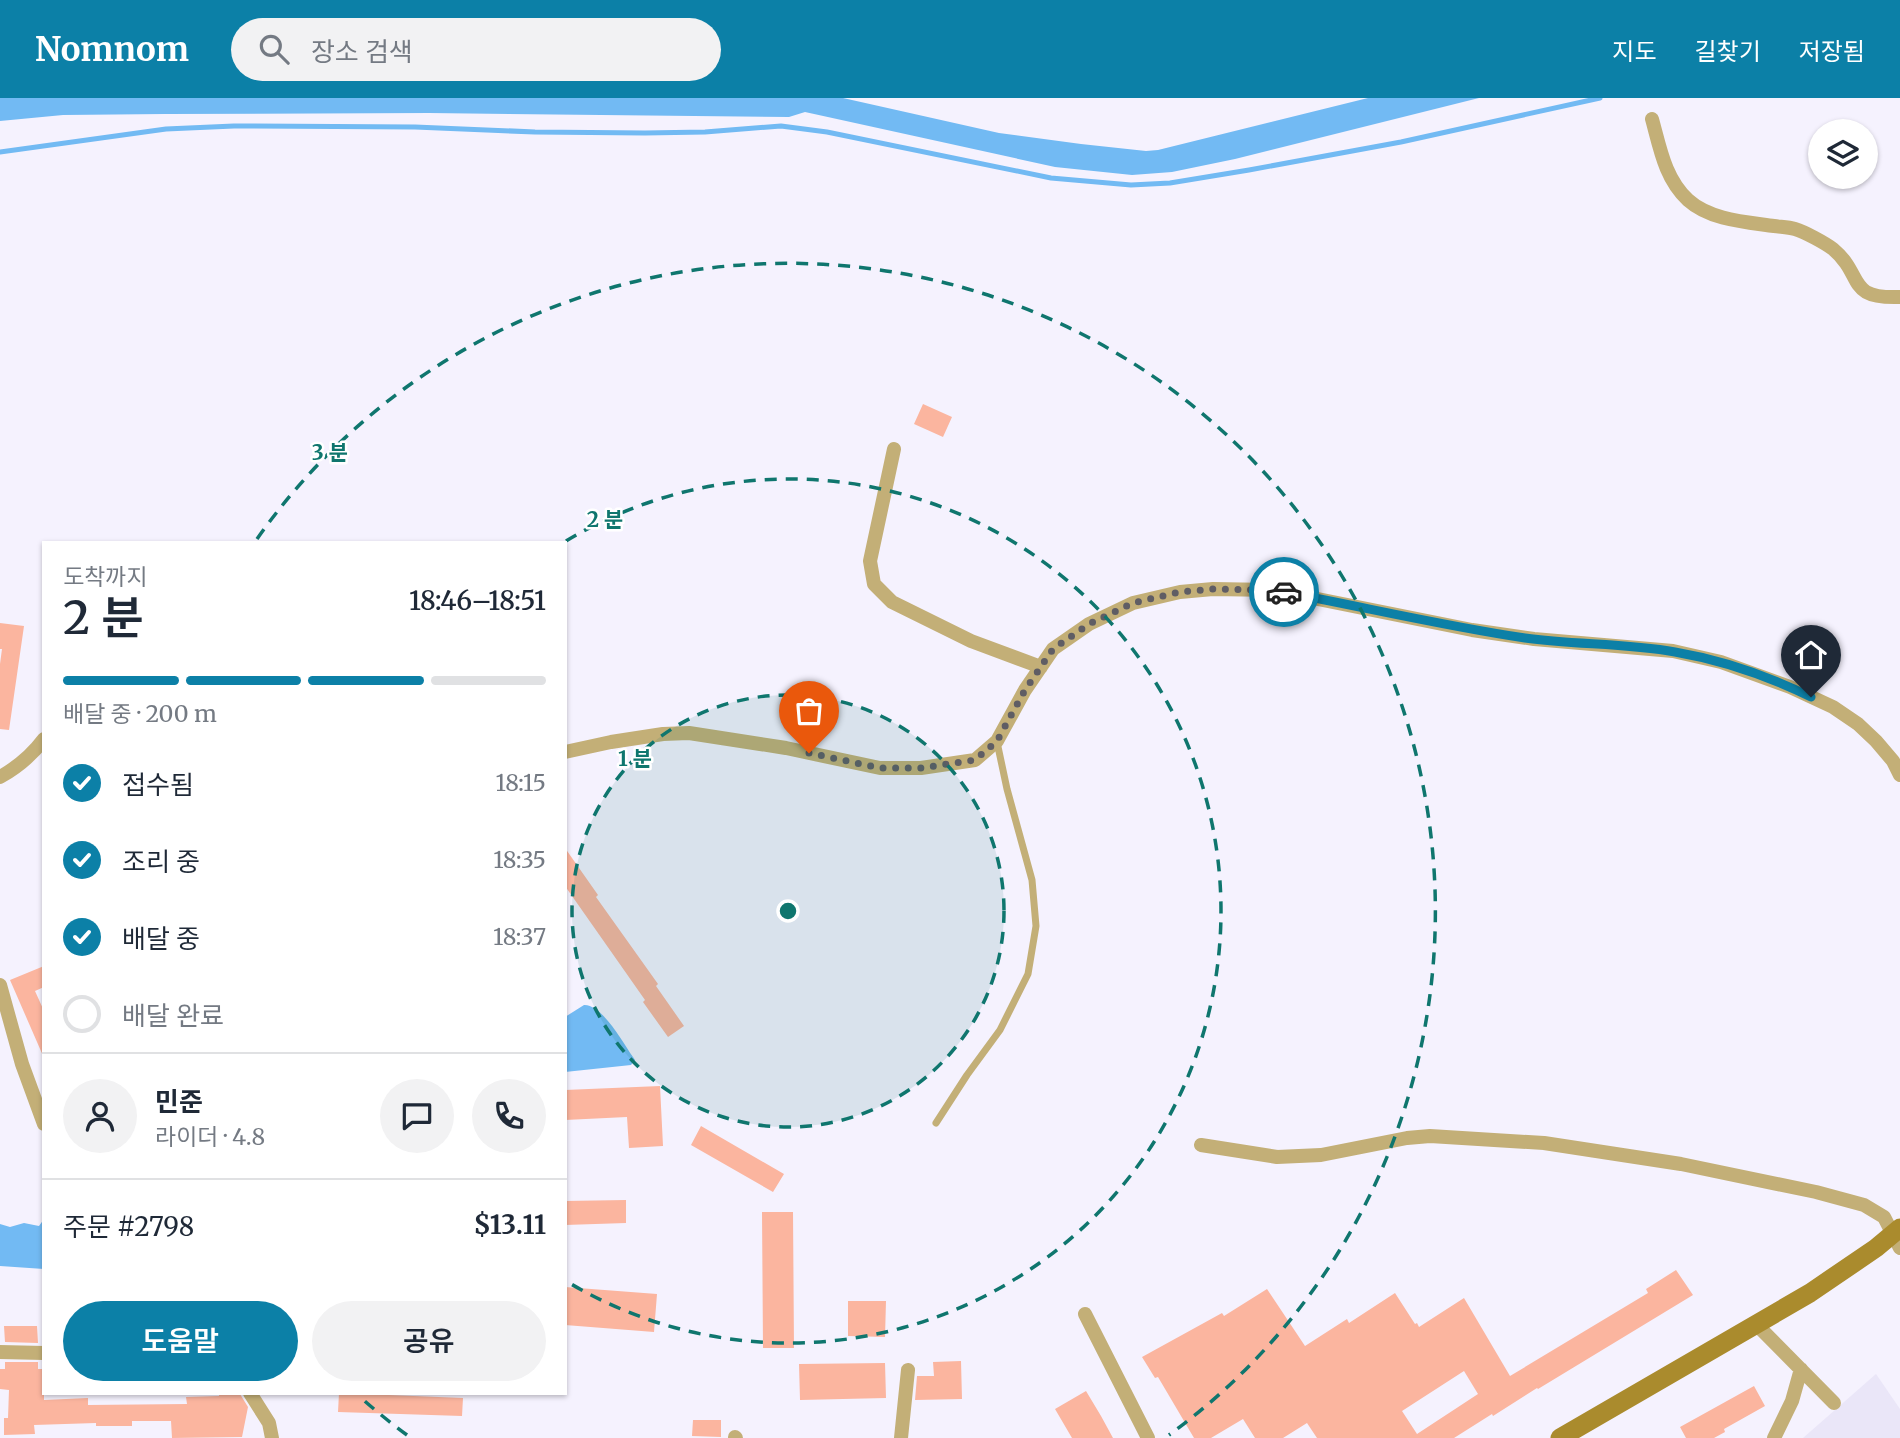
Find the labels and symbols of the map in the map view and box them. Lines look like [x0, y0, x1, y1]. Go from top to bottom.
text: 3 분 [312, 439, 348, 466]
text: 2 분 [587, 506, 623, 533]
courier [1249, 557, 1319, 627]
pin [1781, 625, 1841, 697]
pin [779, 681, 839, 753]
text: 1 분 [618, 745, 652, 772]
centre of rings [776, 899, 800, 923]

